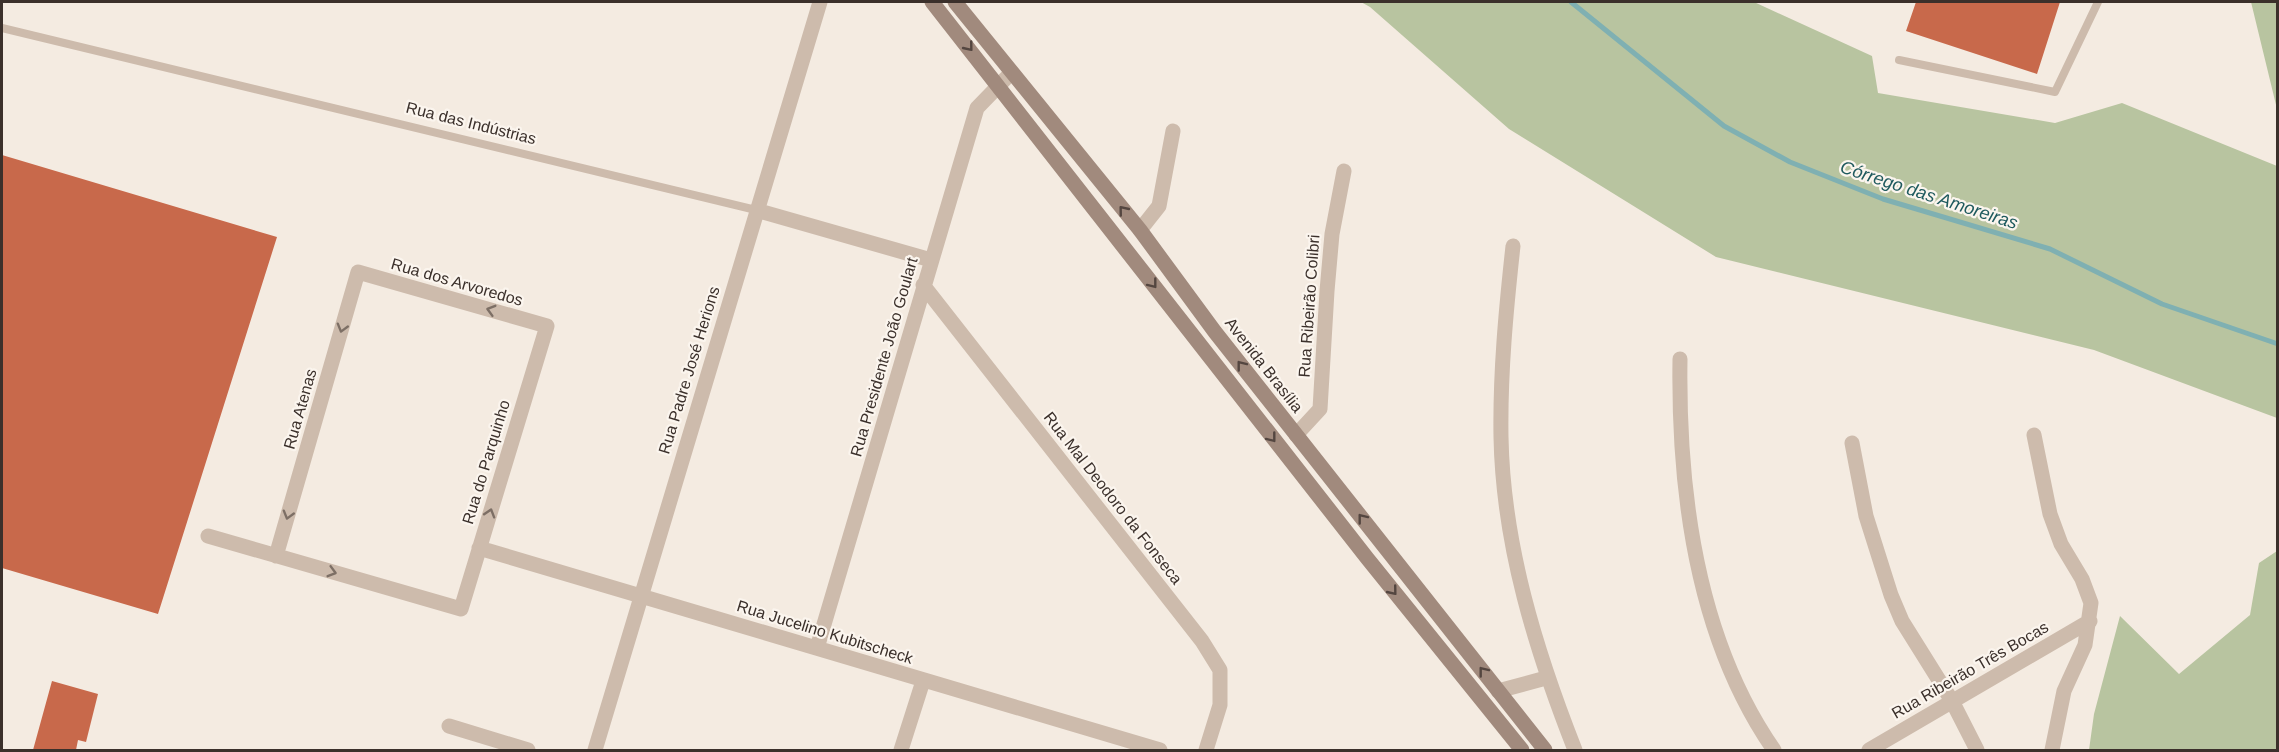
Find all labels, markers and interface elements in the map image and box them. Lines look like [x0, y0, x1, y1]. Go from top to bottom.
one-way arrow [961, 40, 972, 51]
street label: Rua das Indústrias [404, 99, 538, 147]
water label: Córrego das Amoreiras [1838, 157, 2020, 233]
one-way arrow [1120, 206, 1131, 217]
street label: Rua Ribeirão Colibri [1296, 234, 1322, 378]
street label: Rua dos Arvoredos [389, 255, 525, 309]
street label: Rua Presidente João Goulart [847, 255, 921, 459]
one-way arrow [1146, 277, 1157, 288]
street label: Rua Padre José Herions [655, 284, 723, 456]
one-way arrow [486, 305, 496, 317]
street label: Avenida Brasília [1222, 314, 1306, 416]
one-way arrow [337, 322, 349, 333]
one-way arrow [1238, 361, 1249, 372]
street label: Rua Atenas [280, 367, 320, 451]
street label: Rua do Parquinho [459, 398, 513, 526]
street label: Rua Mal Deodoro da Fonseca [1041, 409, 1185, 587]
one-way arrow [1265, 431, 1276, 442]
one-way arrow [483, 508, 495, 519]
one-way arrow [282, 510, 295, 520]
one-way arrow [1359, 514, 1370, 525]
one-way arrow [326, 565, 337, 577]
one-way arrow [1386, 584, 1397, 595]
street label: Rua Jucelino Kubitscheck [735, 597, 916, 667]
street label: Rua Ribeirão Três Bocas [1889, 618, 2051, 722]
one-way arrow [1479, 667, 1490, 678]

